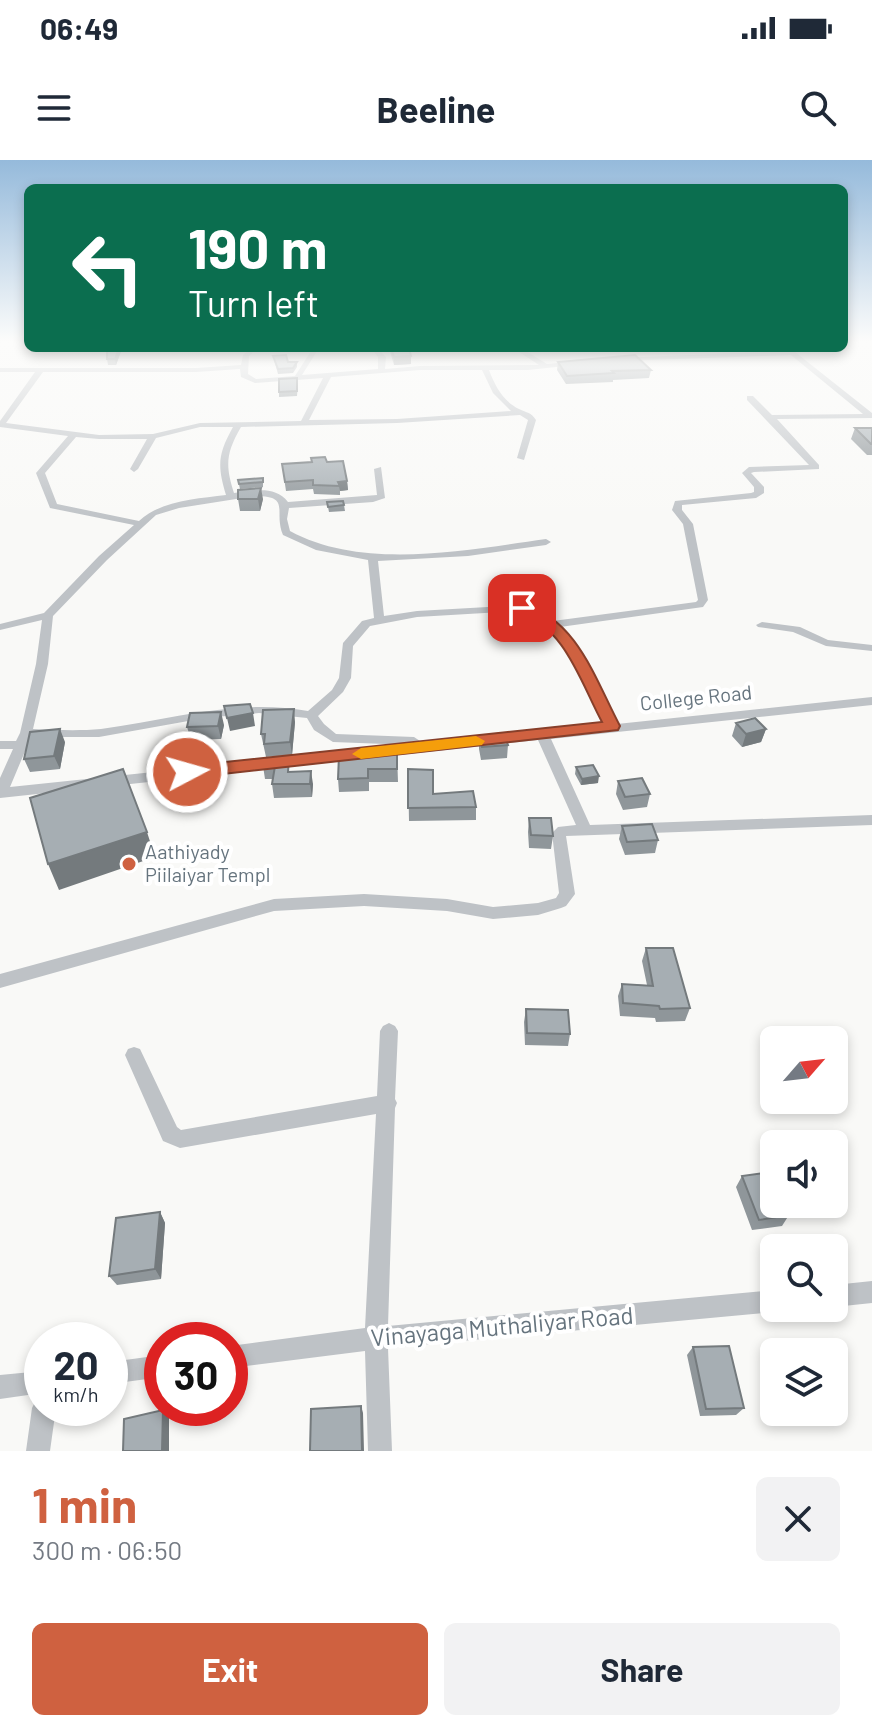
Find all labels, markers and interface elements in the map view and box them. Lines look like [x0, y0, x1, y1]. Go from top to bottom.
text: 06:49 [40, 10, 118, 46]
icon: menu [32, 86, 76, 130]
icon: search [796, 86, 840, 130]
text: Beeline [377, 87, 495, 130]
text: 190 m [188, 213, 327, 280]
icon: left [56, 216, 160, 320]
text: Turn left [188, 281, 319, 324]
pin [488, 574, 556, 642]
icon: arrive [500, 586, 544, 630]
street label: College Road [639, 679, 753, 715]
position arrow [145, 730, 229, 814]
place label: Aathiyady Piilaiyar Templ [145, 839, 270, 886]
marker: Aathiyady Piilaiyar Templ [120, 855, 138, 873]
north arrow [760, 1026, 848, 1114]
map controls [760, 1026, 848, 1426]
button: sound [760, 1130, 848, 1218]
button: search [760, 1234, 848, 1322]
street label: Vinayaga Muthaliyar Road [369, 1300, 634, 1351]
speed limit sign: 30 [144, 1322, 248, 1426]
button: layers [760, 1338, 848, 1426]
text: 20 [53, 1340, 99, 1388]
text: km/h [53, 1382, 99, 1406]
text: 1 min [32, 1475, 137, 1533]
button: close [756, 1477, 840, 1561]
text: 300 m · 06:50 [32, 1534, 182, 1565]
button: Exit [32, 1623, 428, 1715]
button: Share [444, 1623, 840, 1715]

